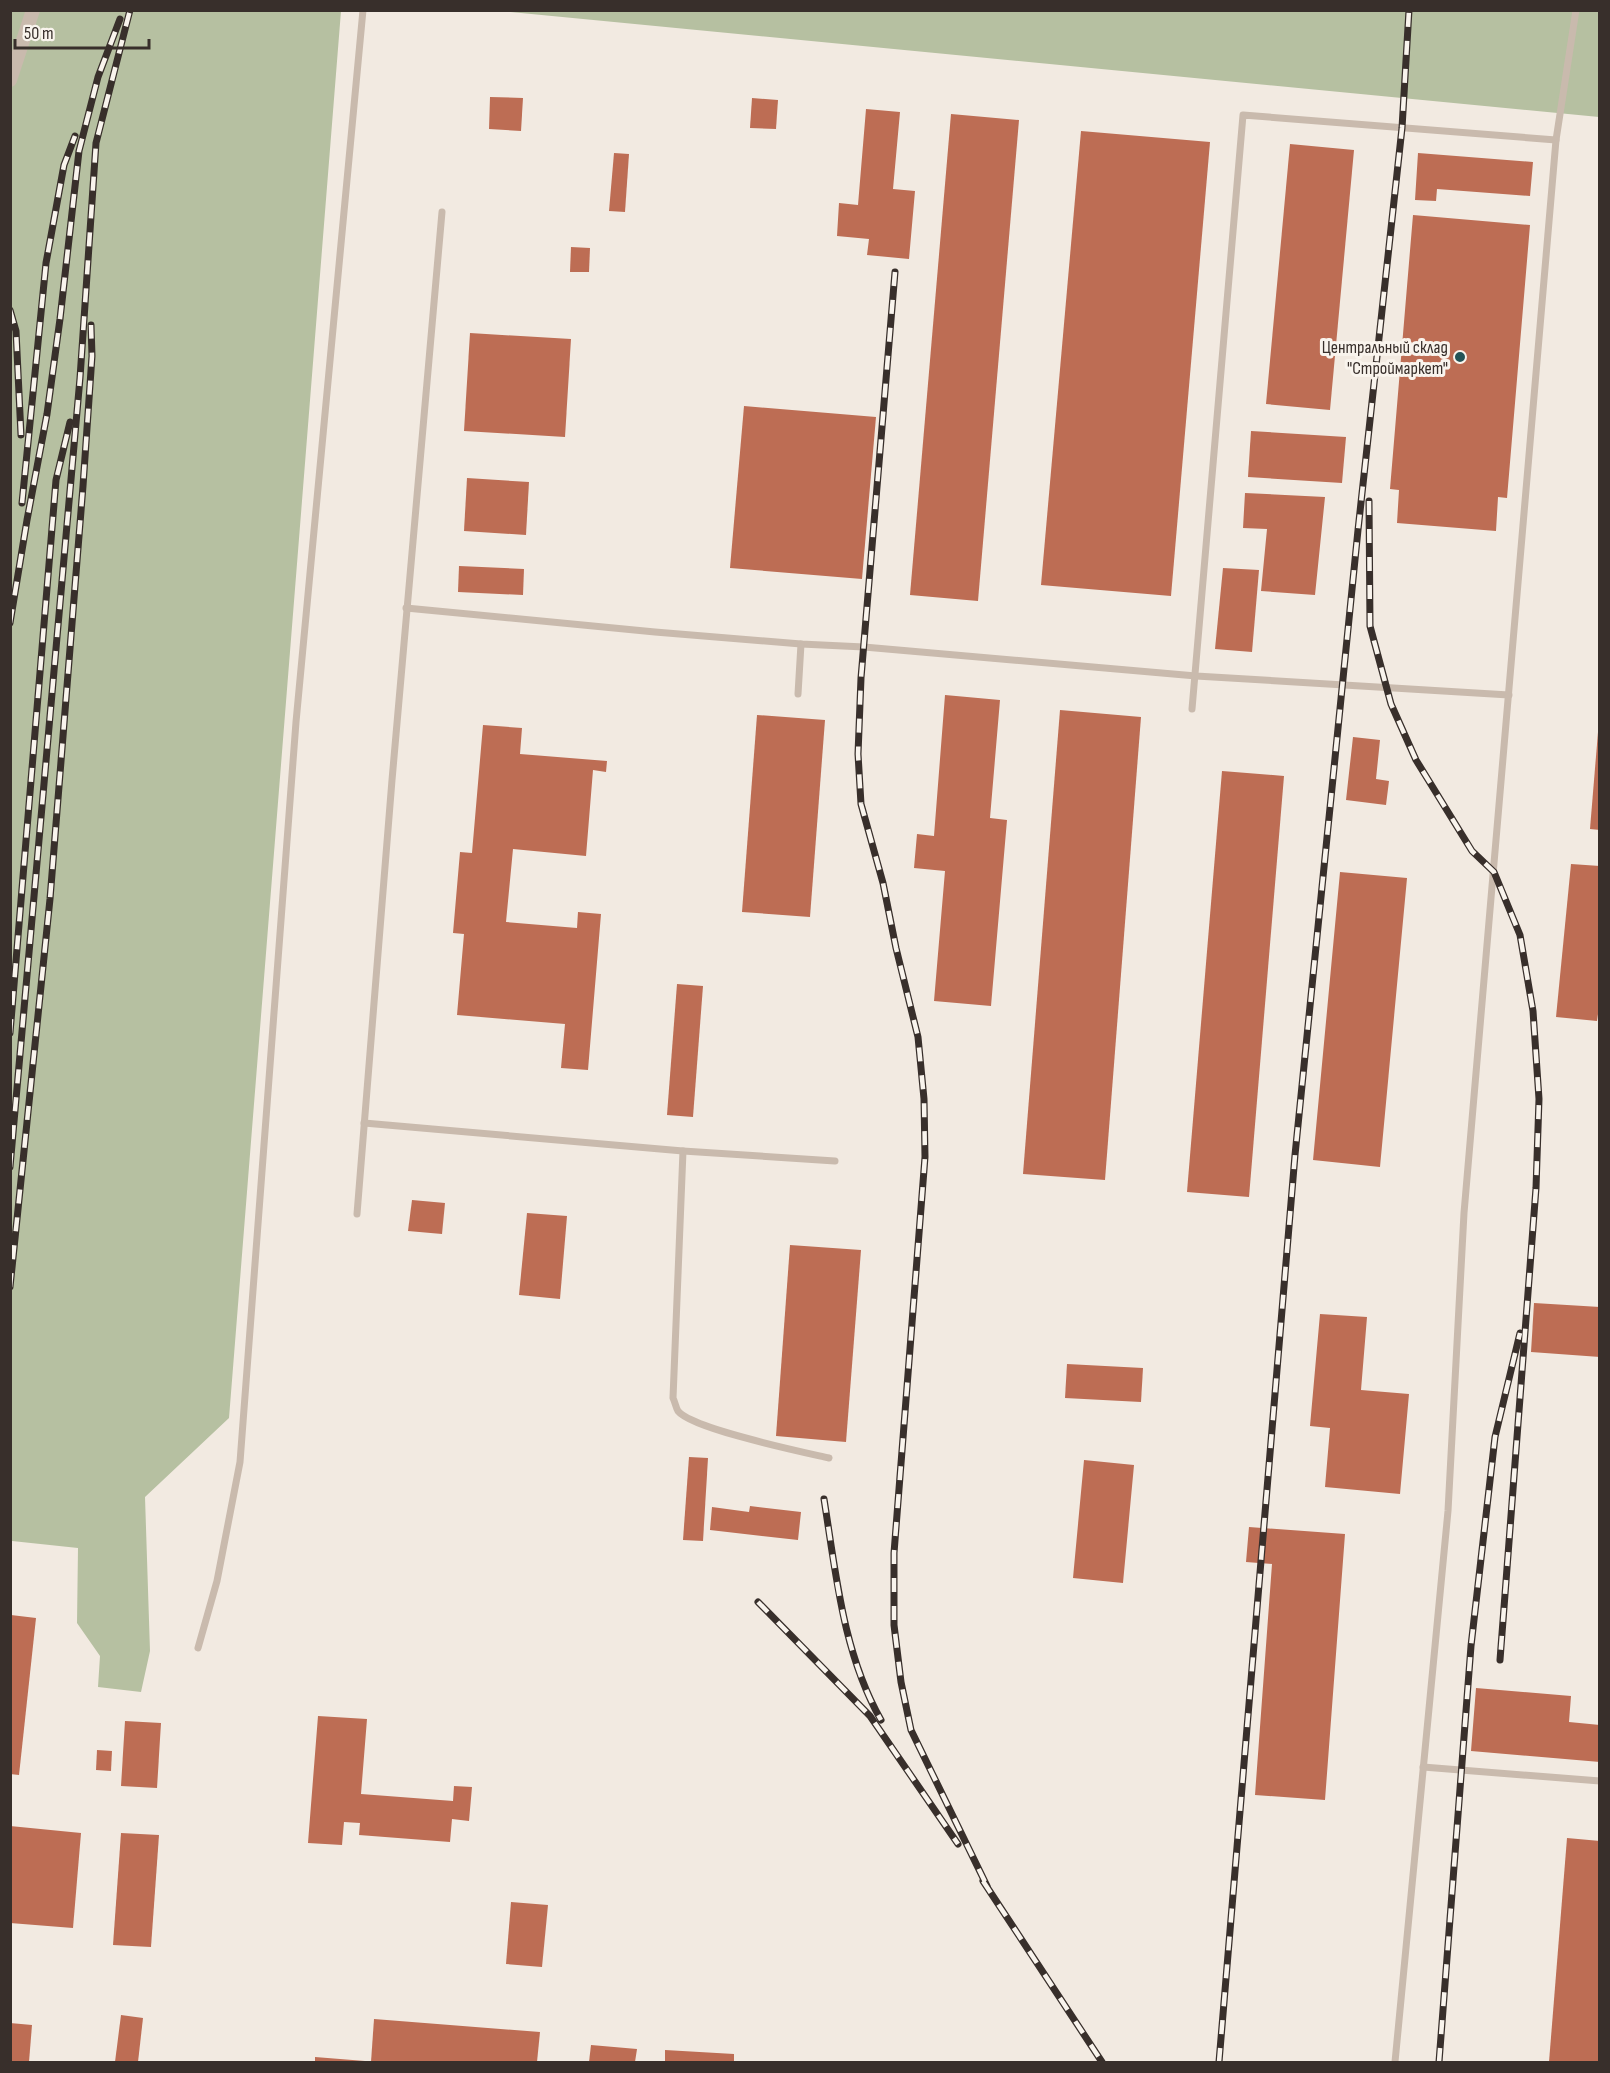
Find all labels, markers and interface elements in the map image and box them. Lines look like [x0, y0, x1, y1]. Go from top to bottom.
scale bar [15, 12, 148, 50]
text: 50 m [24, 23, 54, 44]
place label: Центральный склад "Строймаркет" [1322, 337, 1448, 379]
marker: Центральный склад "Строймаркет" [1453, 350, 1467, 364]

